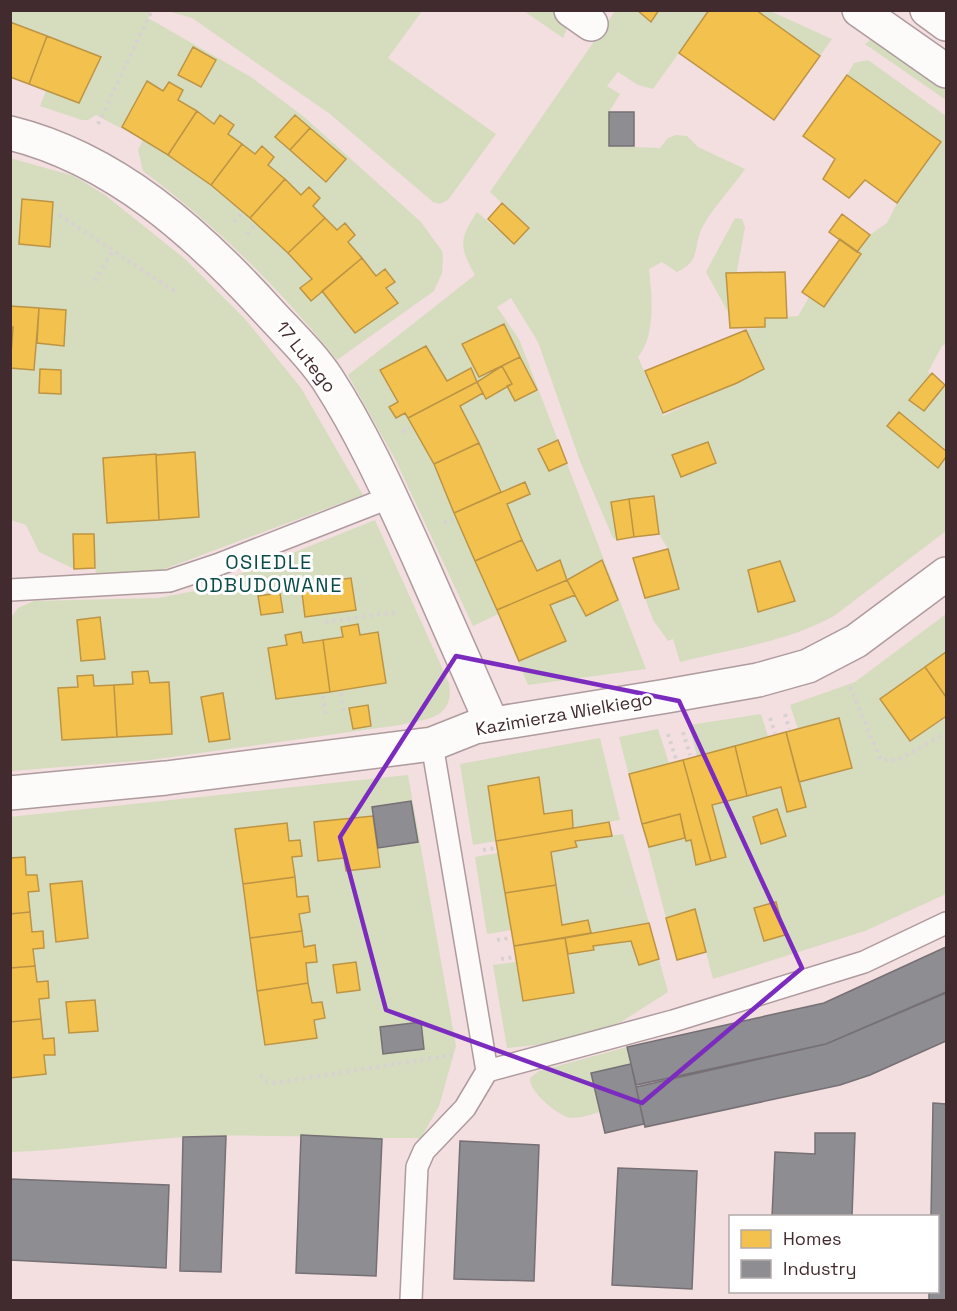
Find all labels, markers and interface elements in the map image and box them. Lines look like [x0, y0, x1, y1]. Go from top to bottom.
street label: 17 Lutego [271, 316, 341, 397]
district label: OSIEDLE ODBUDOWANE [195, 549, 343, 598]
street label: Kazimierza Wielkiego [474, 687, 654, 740]
legend [729, 1215, 939, 1293]
text: Homes [783, 1227, 842, 1250]
text: Industry [783, 1257, 856, 1280]

